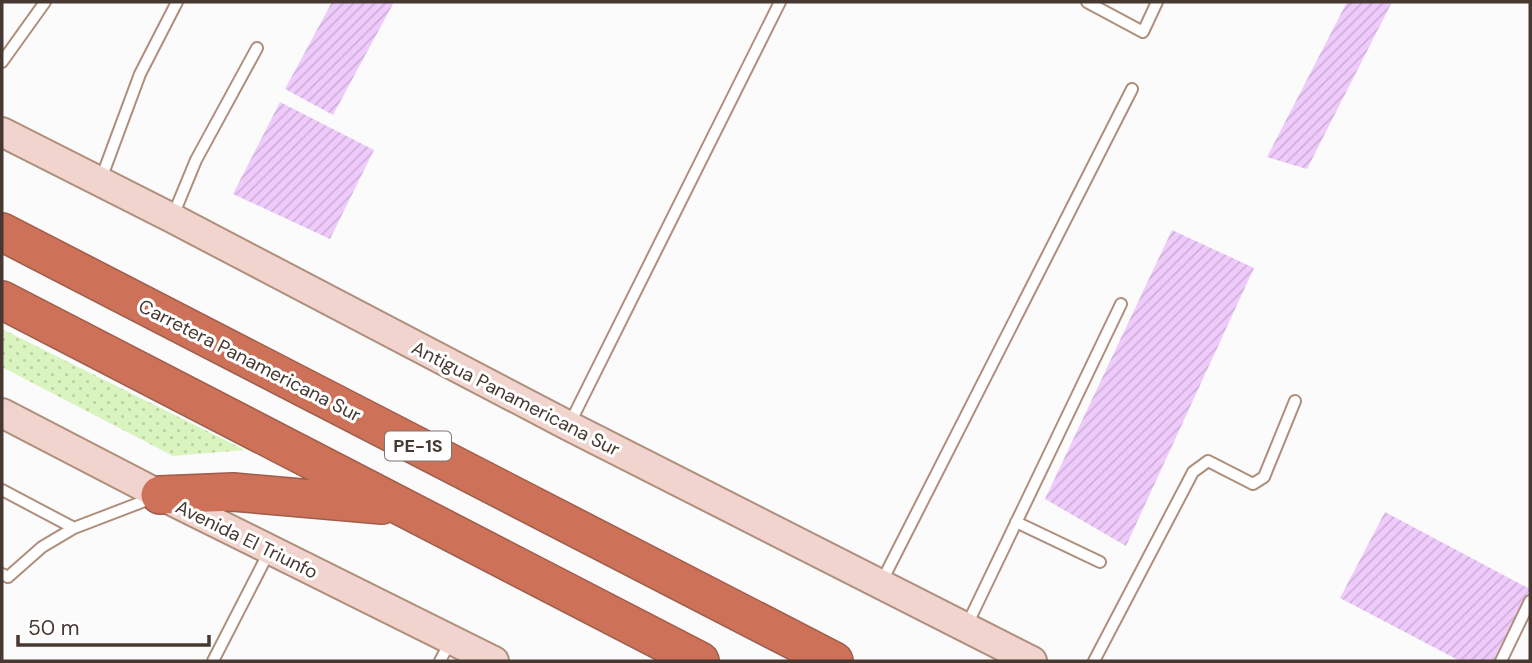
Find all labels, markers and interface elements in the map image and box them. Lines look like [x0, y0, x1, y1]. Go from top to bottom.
street label: Carretera Panamericana Sur [134, 293, 365, 428]
street label: Antigua Panamericana Sur [407, 335, 624, 462]
road number: PE-1S [385, 432, 451, 461]
street label: Avenida El Triunfo [172, 494, 322, 585]
scale bar [18, 604, 208, 648]
text: 50 m [28, 614, 79, 642]

